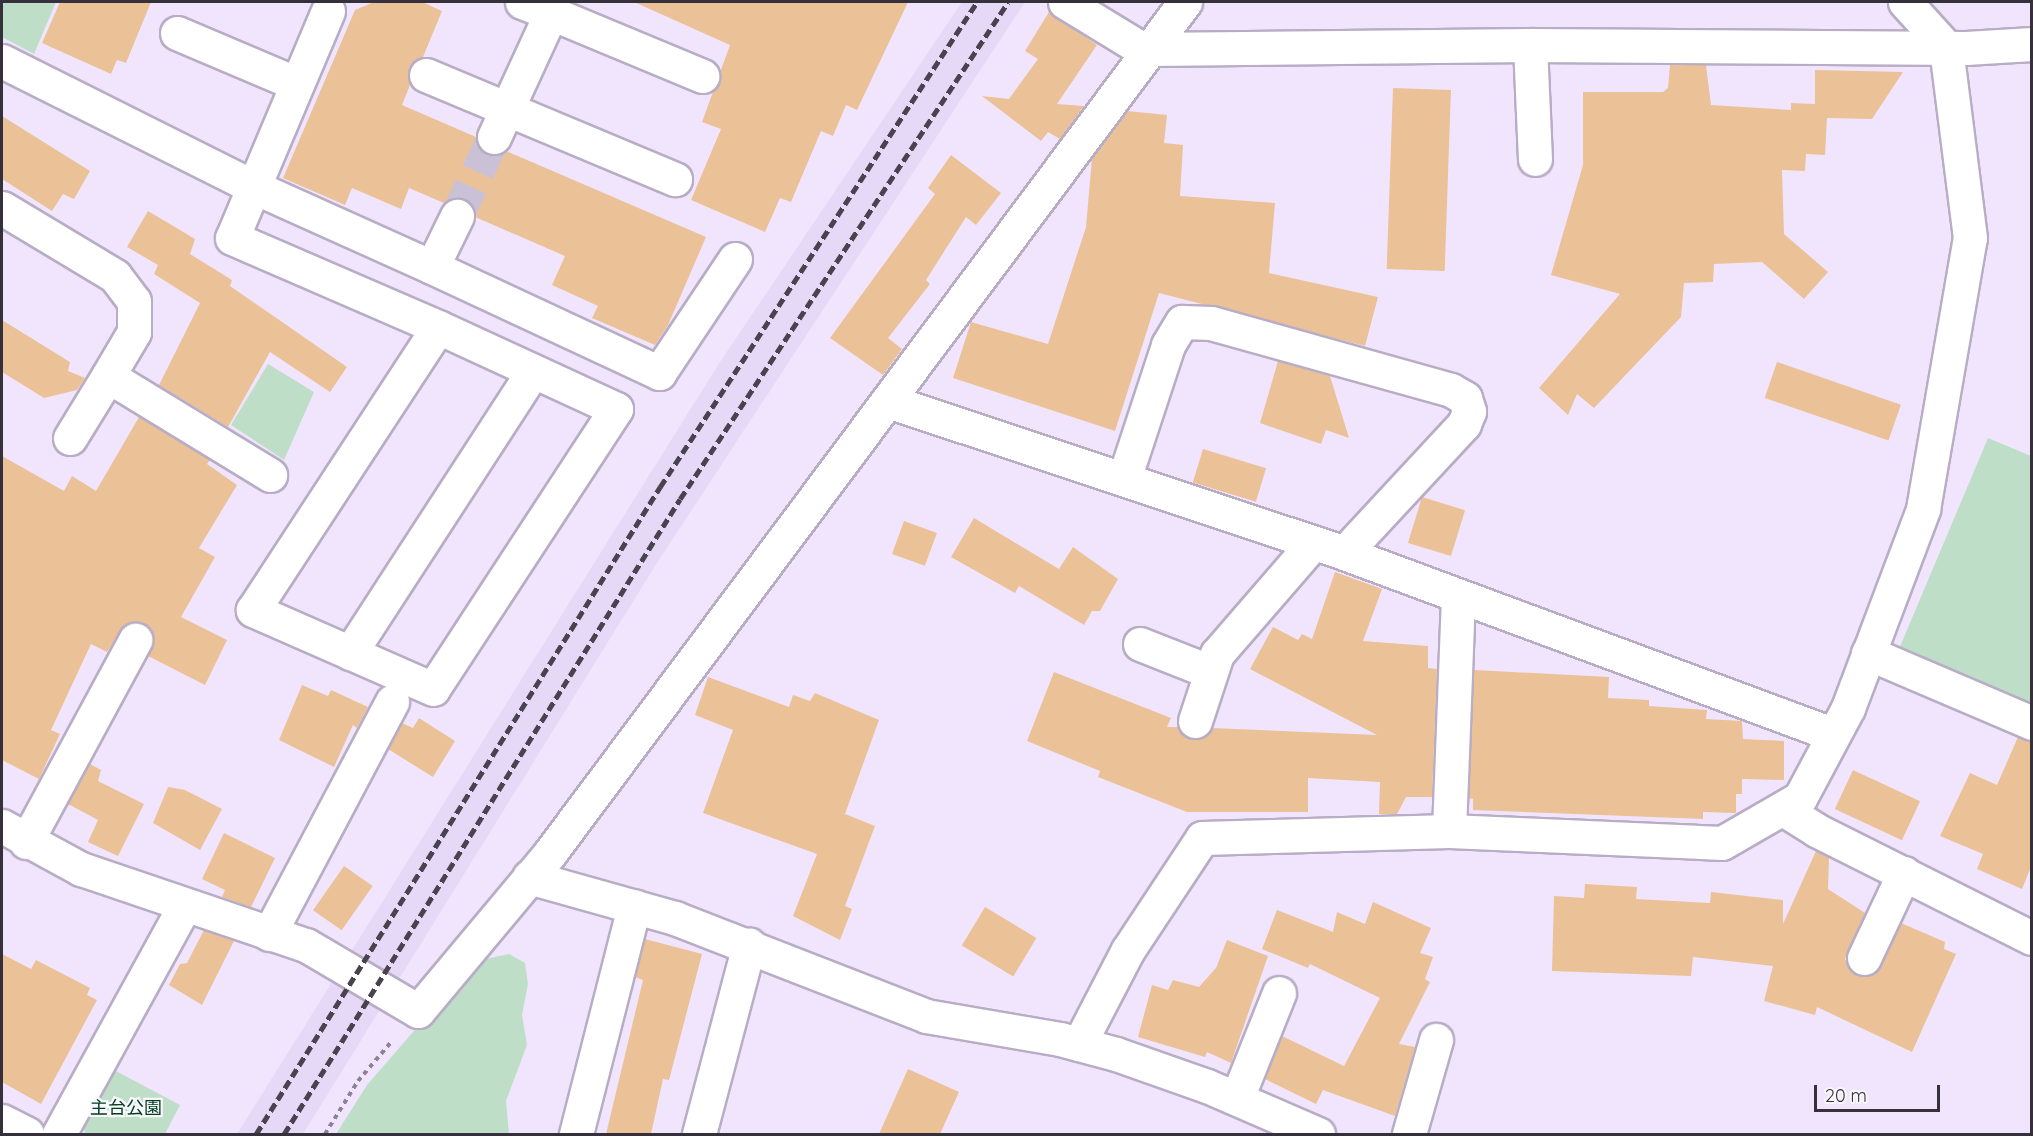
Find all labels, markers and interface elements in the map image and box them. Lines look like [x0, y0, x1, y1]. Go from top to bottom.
scale bar [1817, 1073, 1943, 1111]
text: 20 m [1825, 1084, 1867, 1107]
park label: 主台公園 [90, 1097, 162, 1119]

